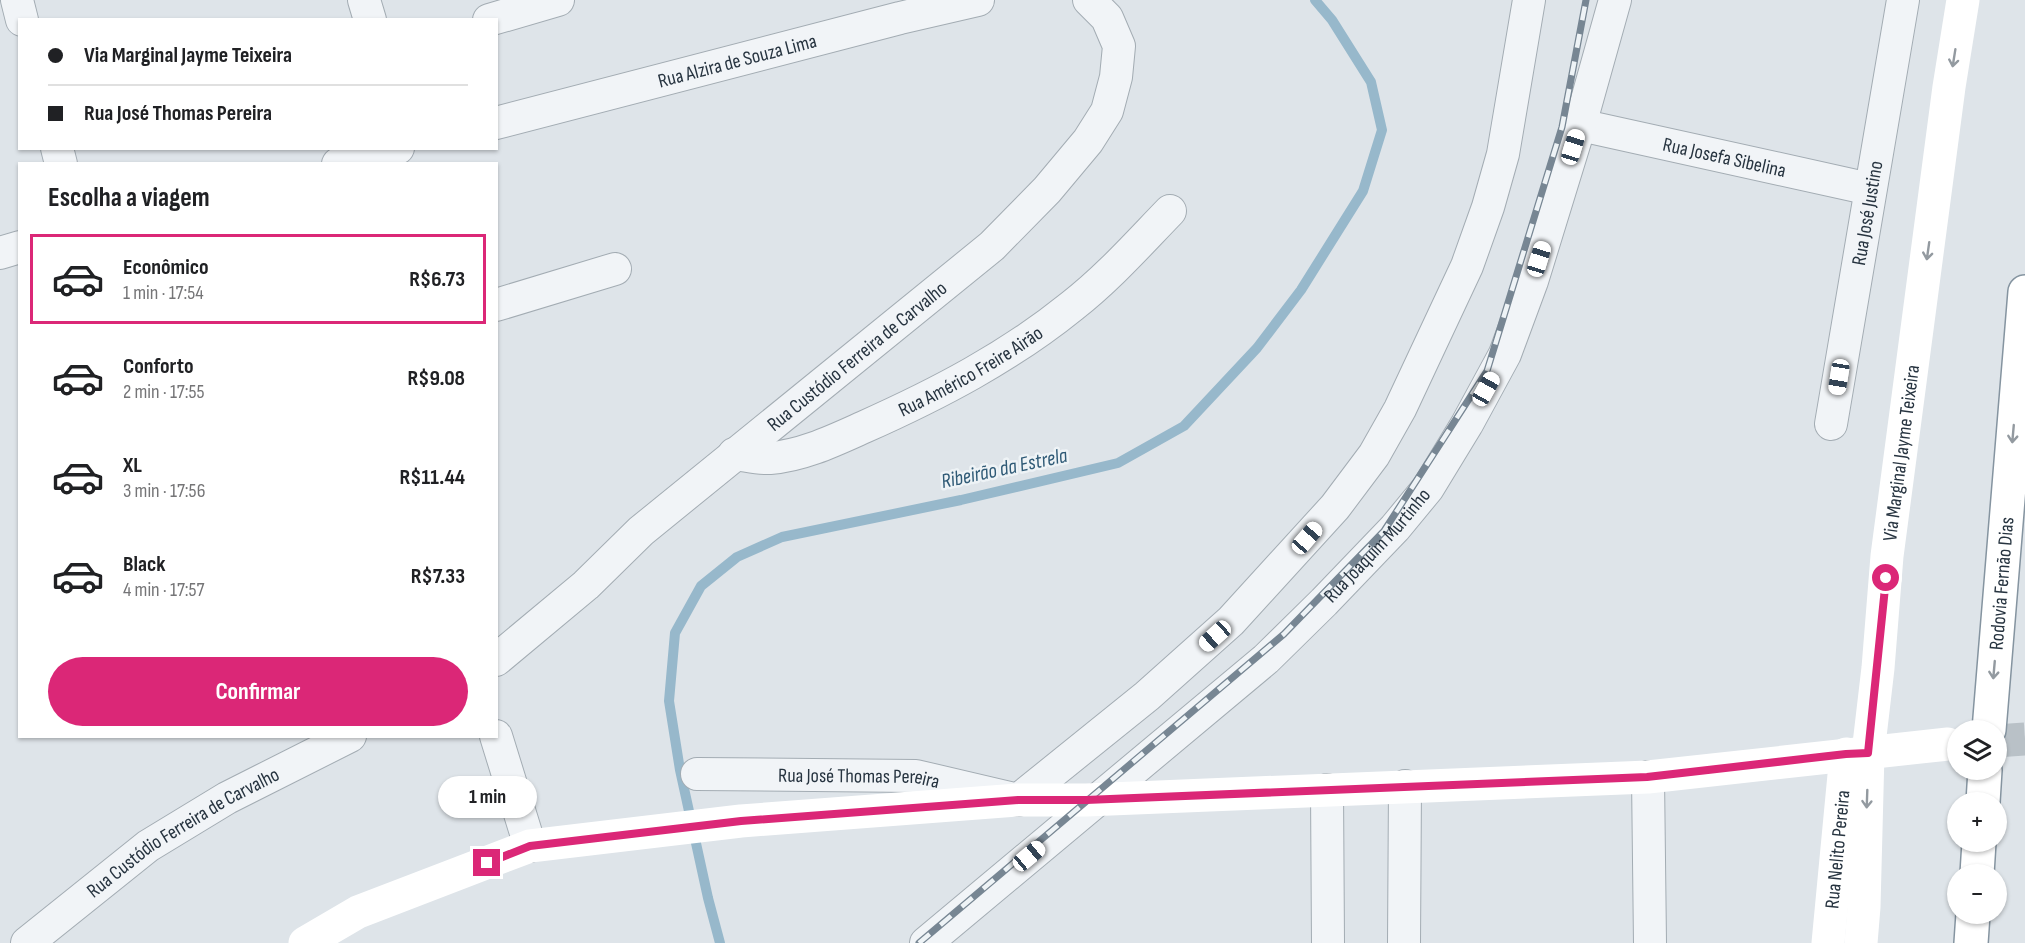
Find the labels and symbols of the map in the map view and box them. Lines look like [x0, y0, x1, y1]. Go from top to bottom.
street label: Rua Alzira de Souza Lima [655, 29, 819, 93]
one-way arrow [1948, 47, 1959, 67]
car [1559, 127, 1587, 167]
street label: Rua Josefa Sibelina [1660, 133, 1788, 183]
street label: Rua José Justino [1847, 159, 1888, 267]
car [1525, 239, 1553, 279]
one-way arrow [1922, 241, 1933, 260]
street label: Rua Custódio Ferreira de Carvalho [763, 277, 952, 437]
street label: Rua Américo Freire Airão [895, 321, 1048, 422]
car [1827, 358, 1851, 396]
street label: Via Marginal Jayme Teixeira [1878, 364, 1925, 543]
car [1469, 369, 1503, 409]
one-way arrow [2007, 423, 2018, 443]
water label: Ribeirão da Estrela [939, 443, 1070, 494]
street label: Rua Joaquim Murtinho [1319, 484, 1436, 608]
street label: Rodovia Fernão Dias [1985, 516, 2019, 651]
car [1288, 519, 1326, 557]
route start [1872, 564, 1899, 591]
car [1196, 617, 1234, 655]
one-way arrow [1988, 659, 1999, 679]
street label: Rua Custódio Ferreira de Carvalho [82, 763, 284, 903]
street label: Rua José Thomas Pereira [778, 764, 942, 794]
callout: 1 min [438, 776, 536, 818]
street label: Rua Nelito Pereira [1820, 789, 1855, 910]
one-way arrow [1861, 789, 1873, 809]
car [1009, 838, 1049, 874]
route end [473, 849, 500, 876]

